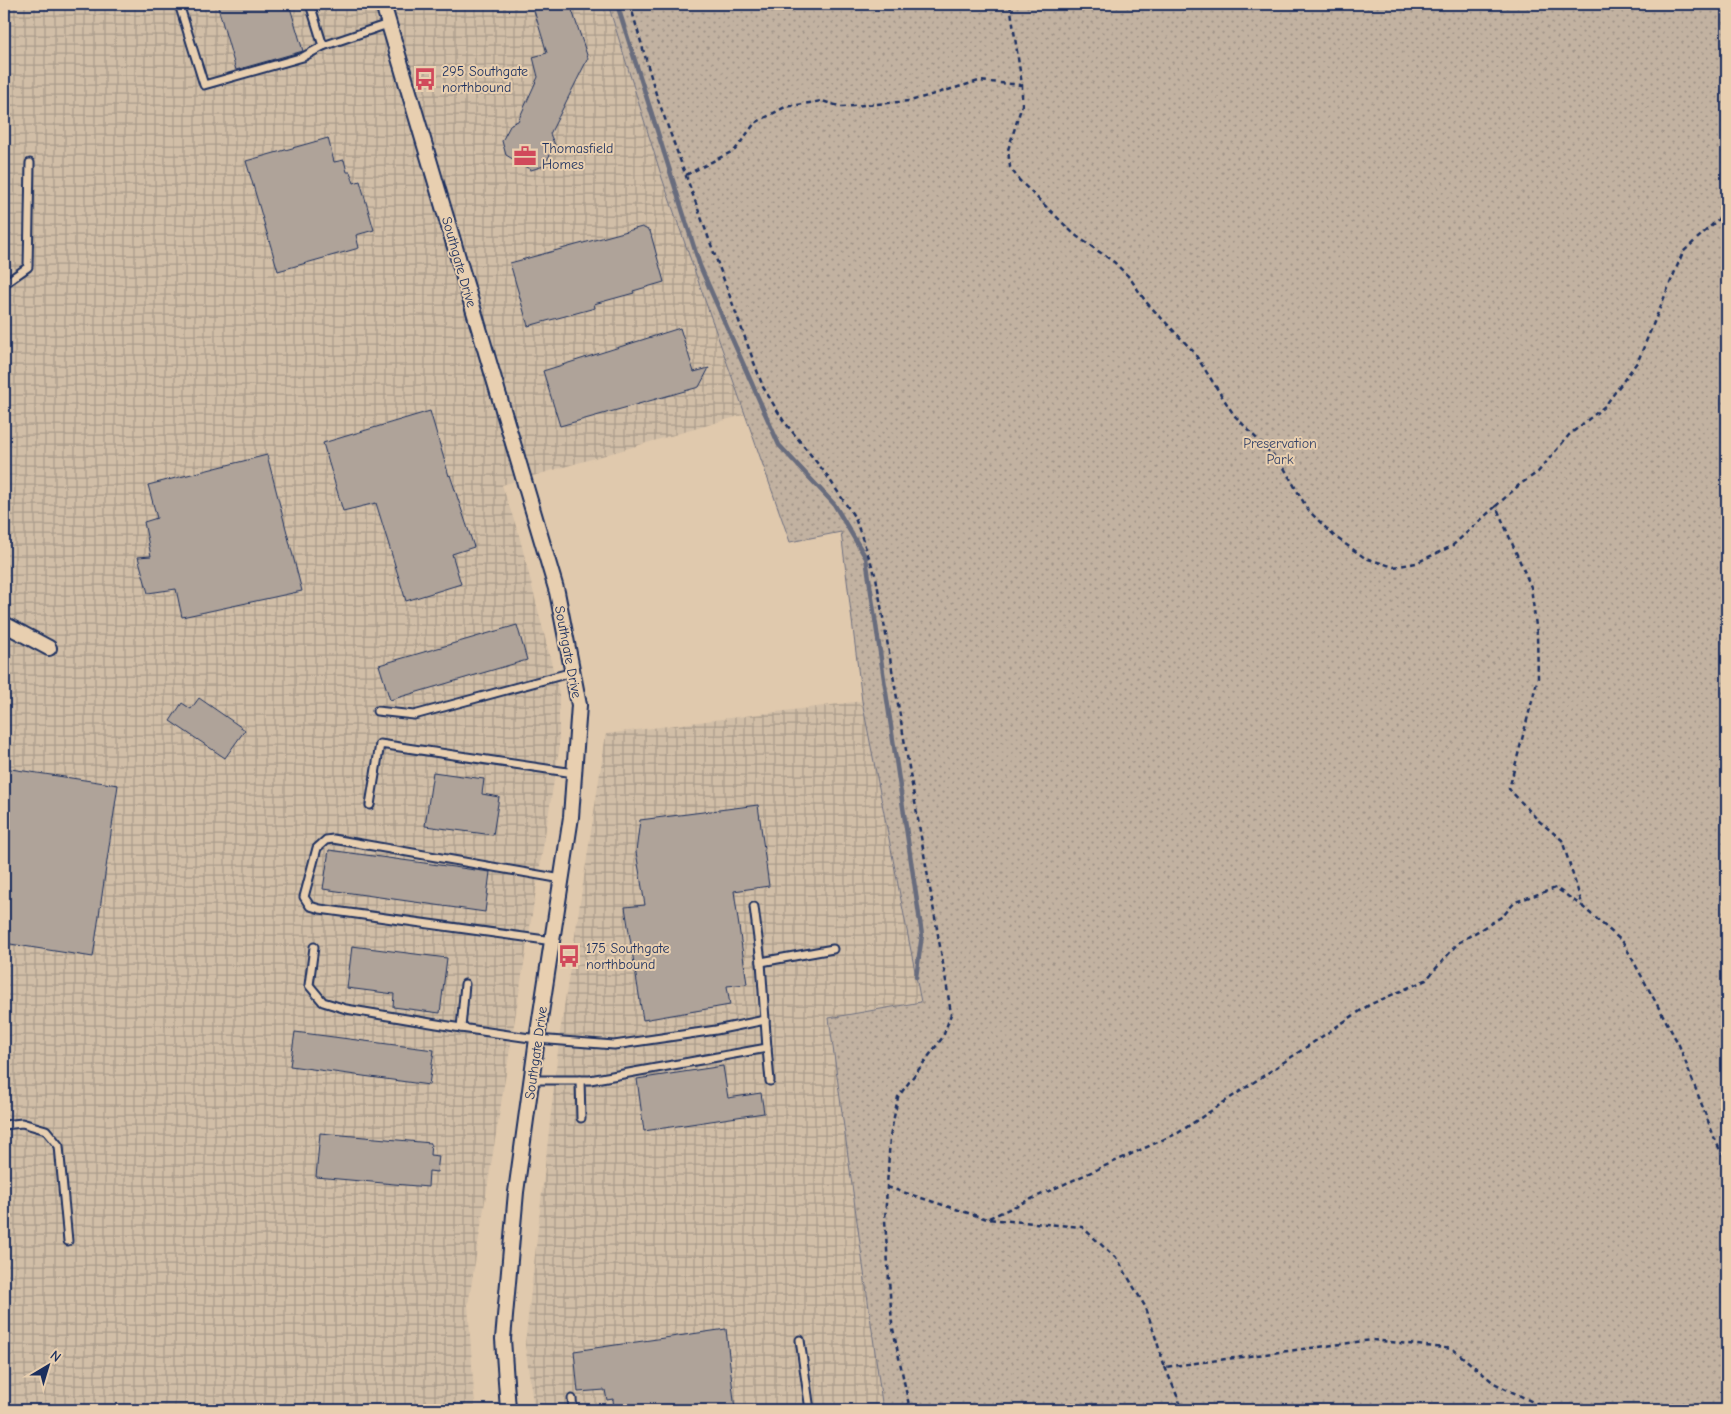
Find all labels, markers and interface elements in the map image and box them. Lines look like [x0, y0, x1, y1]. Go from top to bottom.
place label: 295 Southgate northbound [442, 63, 528, 96]
bus stop icon: 295 Southgate northbound [412, 66, 438, 92]
place label: Thomasfield Homes [542, 140, 614, 173]
office icon: Thomasfield Homes [512, 143, 538, 169]
street label: Southgate Drive [438, 215, 480, 309]
park label: Preservation Park [1243, 435, 1317, 468]
street label: Southgate Drive [551, 604, 585, 700]
place label: 175 Southgate northbound [586, 940, 669, 973]
bus stop icon: 175 Southgate northbound [556, 943, 582, 969]
street label: Southgate Drive [521, 1005, 551, 1101]
north arrow [22, 1342, 72, 1392]
text: N [47, 1347, 65, 1366]

